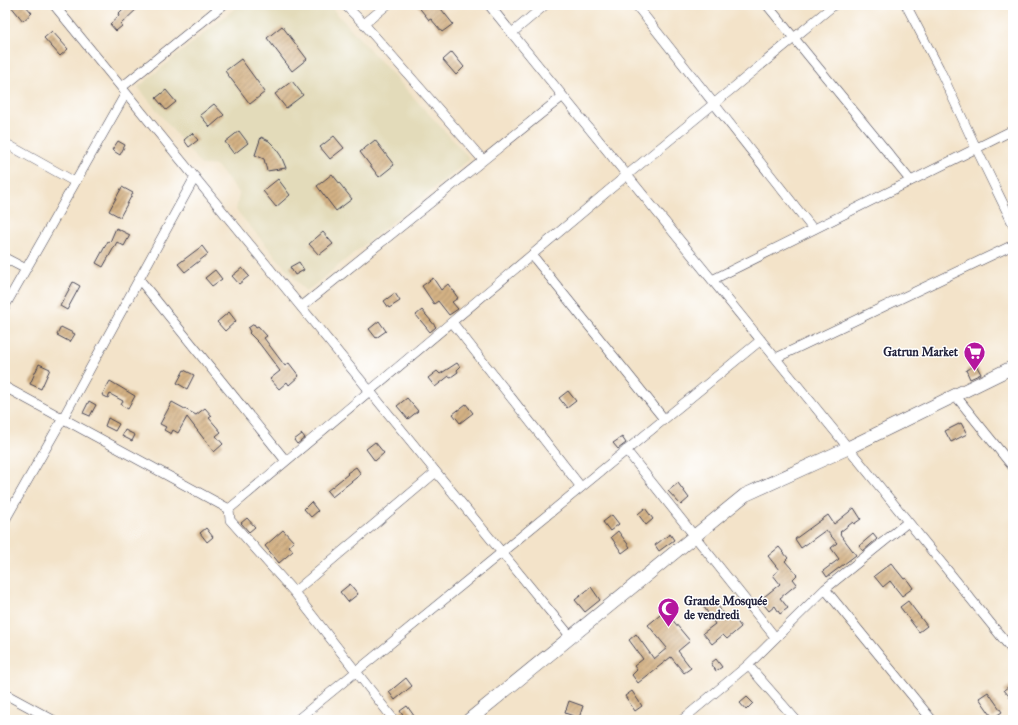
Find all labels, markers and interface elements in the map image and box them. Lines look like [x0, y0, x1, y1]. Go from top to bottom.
supermarket icon: Gatrun Market [961, 339, 987, 372]
place label: Gatrun Market [883, 345, 959, 359]
place label: Grande Mosquée de vendredi [684, 594, 767, 622]
mosque icon: Grande Mosquée de vendredi [655, 595, 681, 628]

